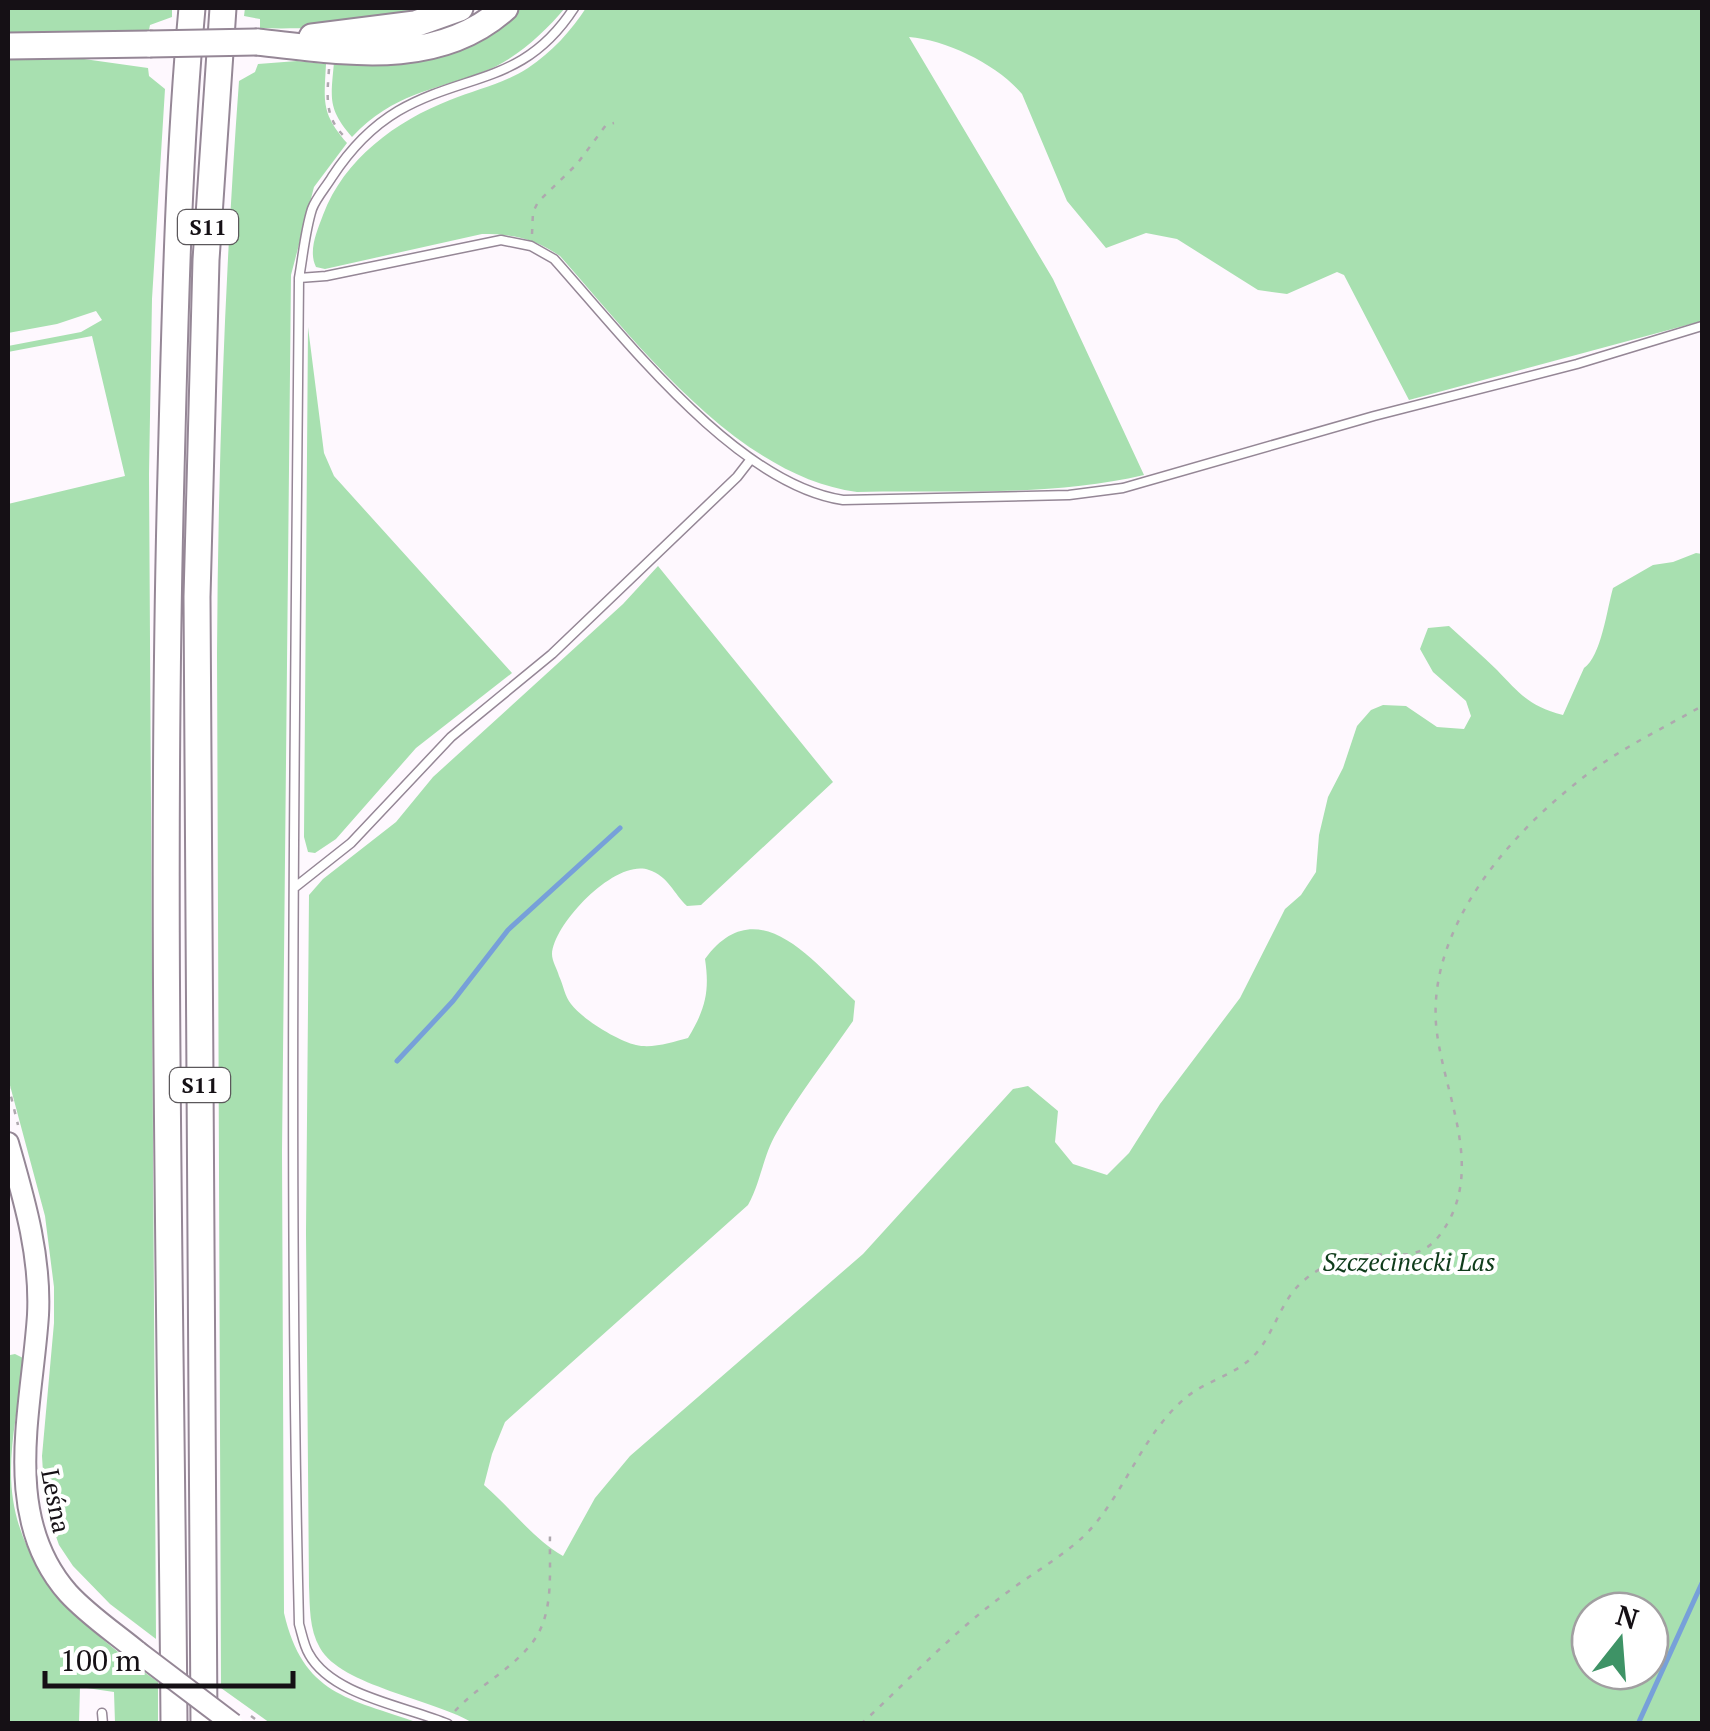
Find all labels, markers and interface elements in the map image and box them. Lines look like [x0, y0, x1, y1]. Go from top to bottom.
road number: S11 [178, 210, 238, 244]
road number: S11 [170, 1068, 230, 1102]
park label: Szczecinecki Las [1323, 1245, 1495, 1278]
street label: Leśna [34, 1466, 79, 1536]
north arrow [1570, 1591, 1670, 1691]
text: N [1612, 1596, 1643, 1637]
scale bar [45, 1626, 292, 1688]
text: 100 m [60, 1640, 141, 1680]

